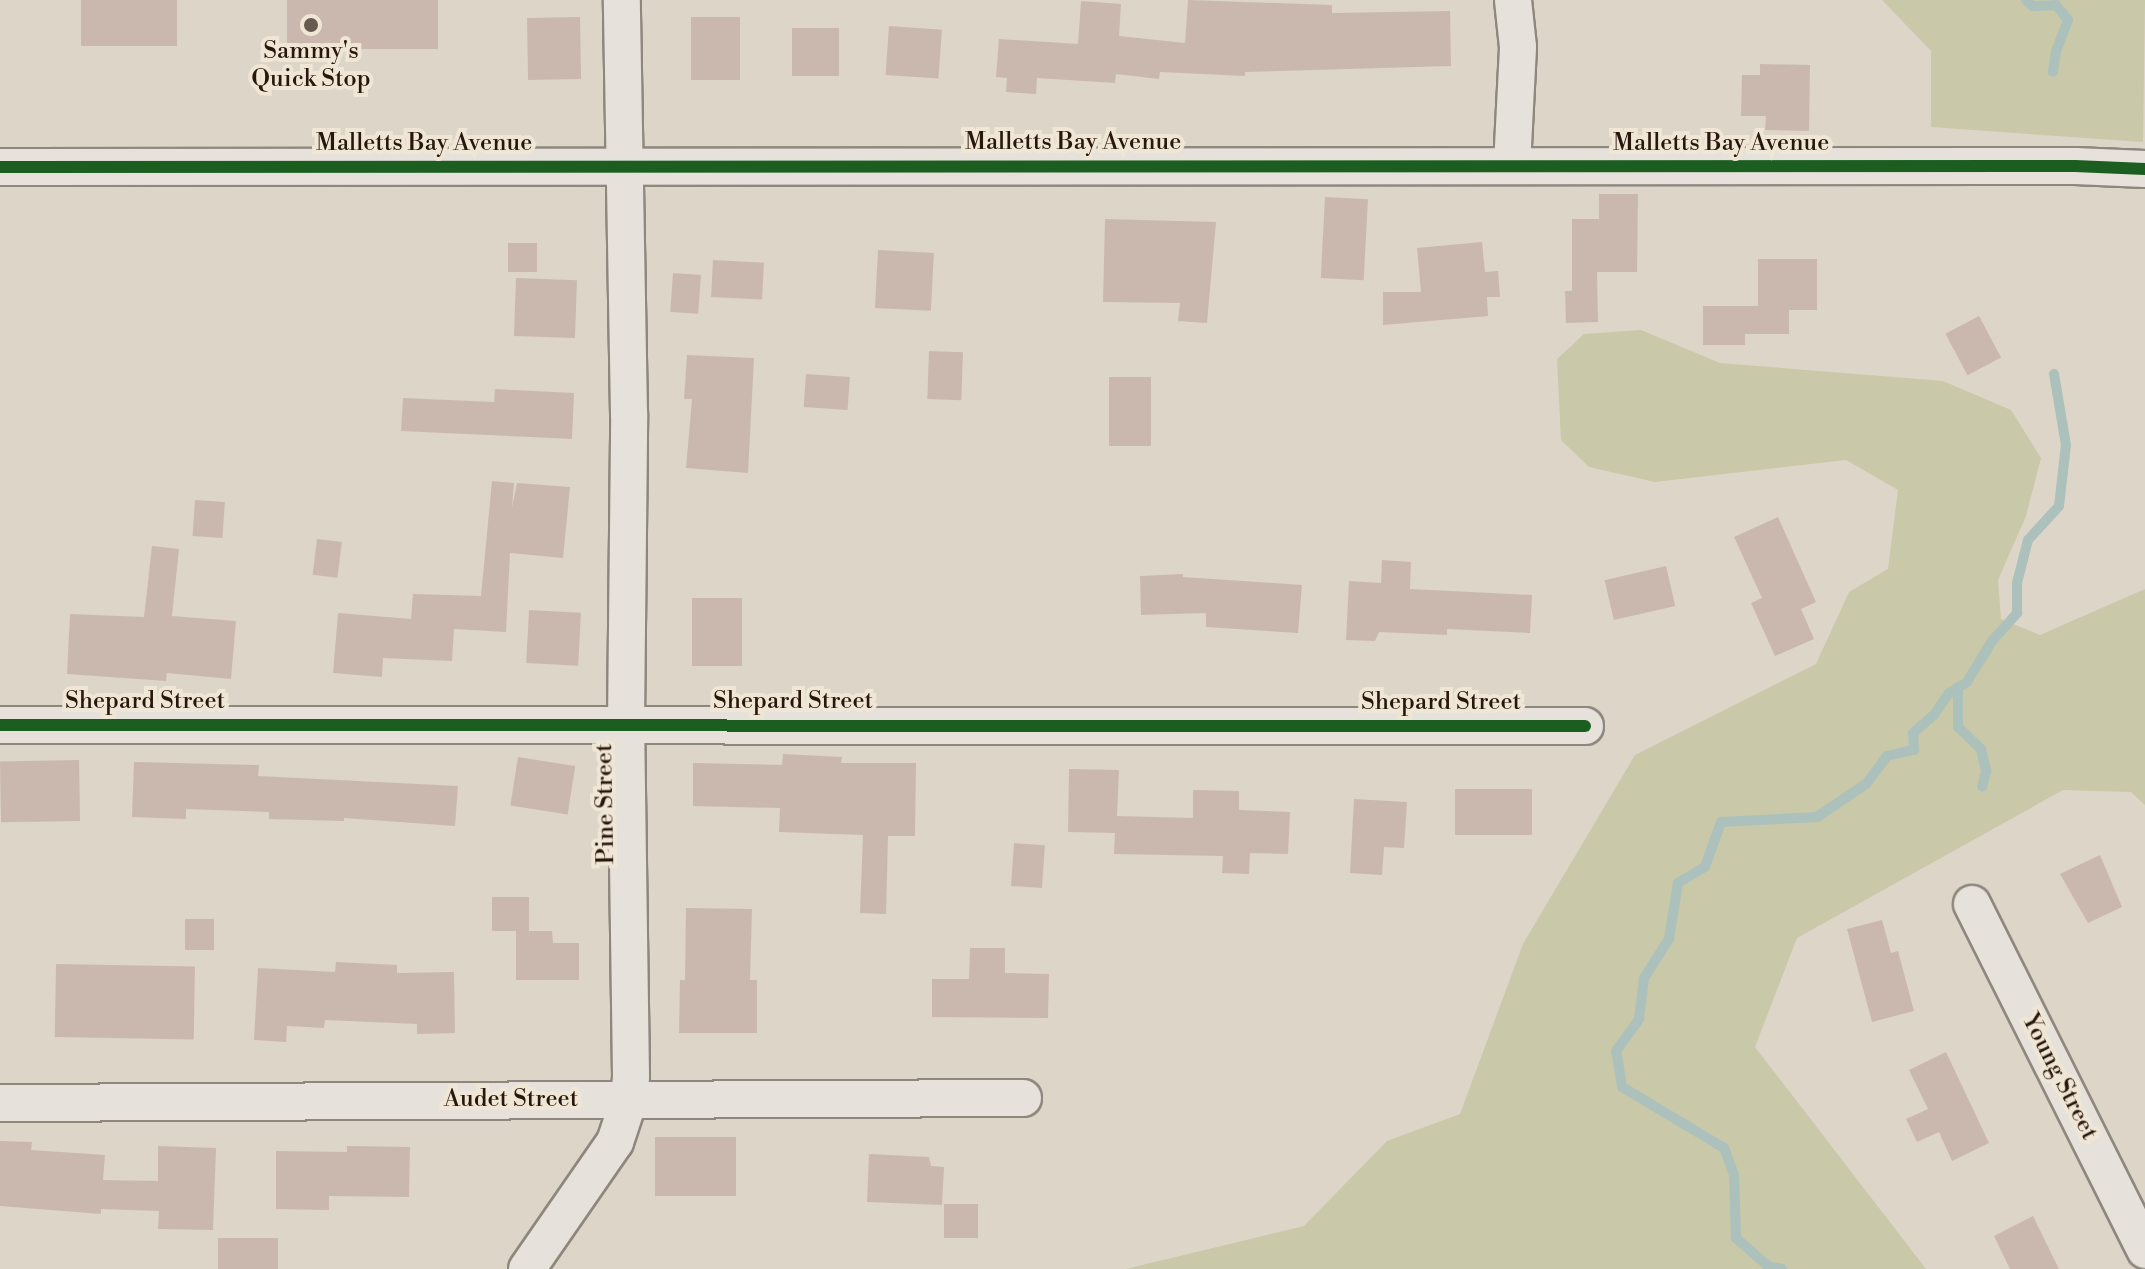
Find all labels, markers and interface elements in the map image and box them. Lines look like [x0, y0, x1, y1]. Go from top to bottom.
marker: Sammy's Quick Stop [302, 16, 320, 34]
place label: Sammy's Quick Stop [251, 38, 371, 94]
street label: Malletts Bay Avenue [965, 129, 1181, 157]
street label: Malletts Bay Avenue [316, 130, 532, 158]
street label: Malletts Bay Avenue [1613, 130, 1829, 158]
street label: Shepard Street [65, 688, 225, 716]
street label: Shepard Street [713, 688, 873, 716]
street label: Shepard Street [1361, 689, 1521, 717]
street label: Pine Street [591, 743, 621, 865]
street label: Young Street [2015, 1009, 2103, 1145]
street label: Audet Street [444, 1086, 578, 1114]

